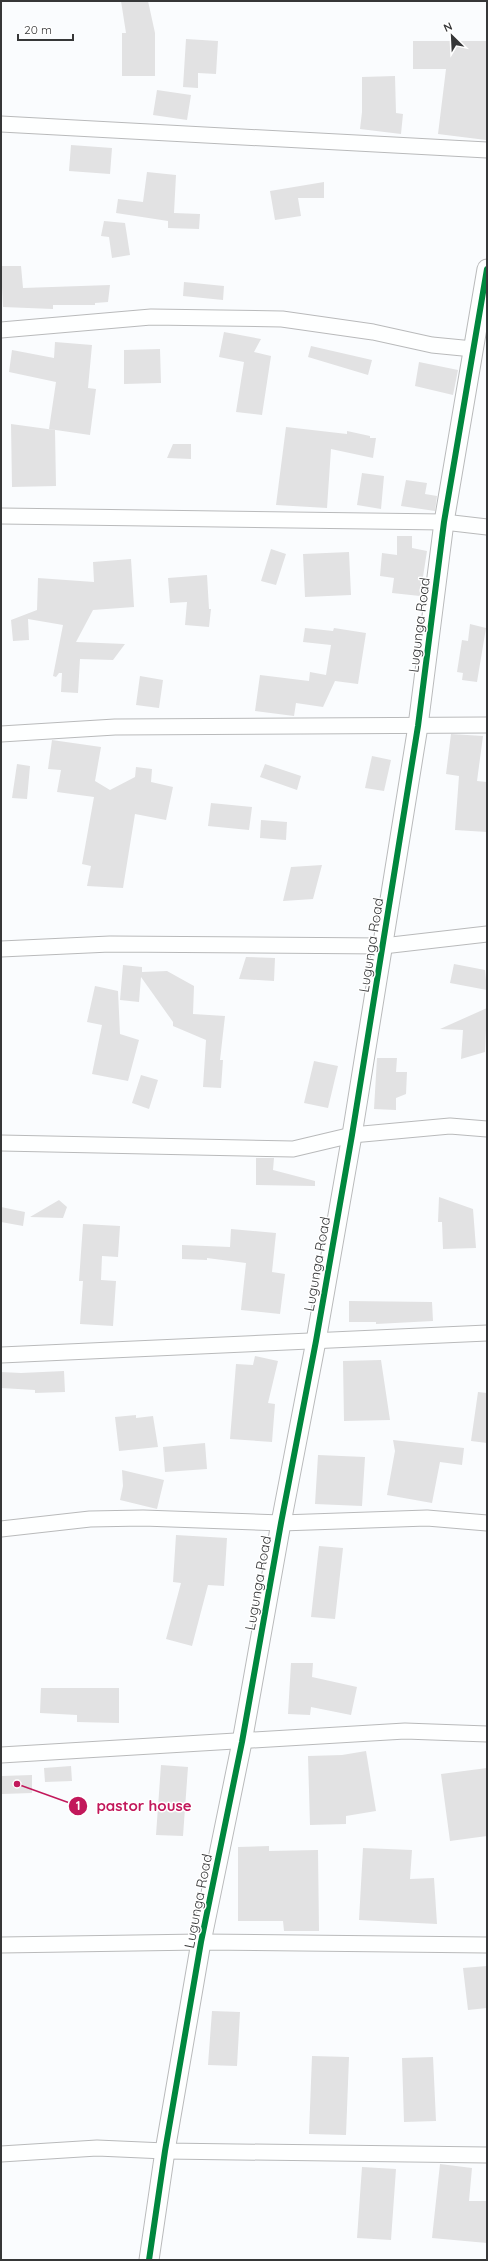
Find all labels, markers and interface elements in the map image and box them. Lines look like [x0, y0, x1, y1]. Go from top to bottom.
scale bar [18, 16, 73, 42]
north arrow [432, 16, 472, 56]
text: N [441, 19, 454, 35]
text: 20 m [24, 22, 52, 37]
street label: Lugunga Road [404, 576, 434, 674]
street label: Lugunga Road [355, 896, 387, 994]
street label: Lugunga Road [300, 1215, 334, 1313]
street label: Lugunga Road [241, 1534, 275, 1632]
callout: pastor house [68, 1793, 200, 1820]
text: pastor house [96, 1796, 192, 1815]
text: 1 [76, 1798, 80, 1813]
street label: Lugunga Road [180, 1852, 216, 1950]

